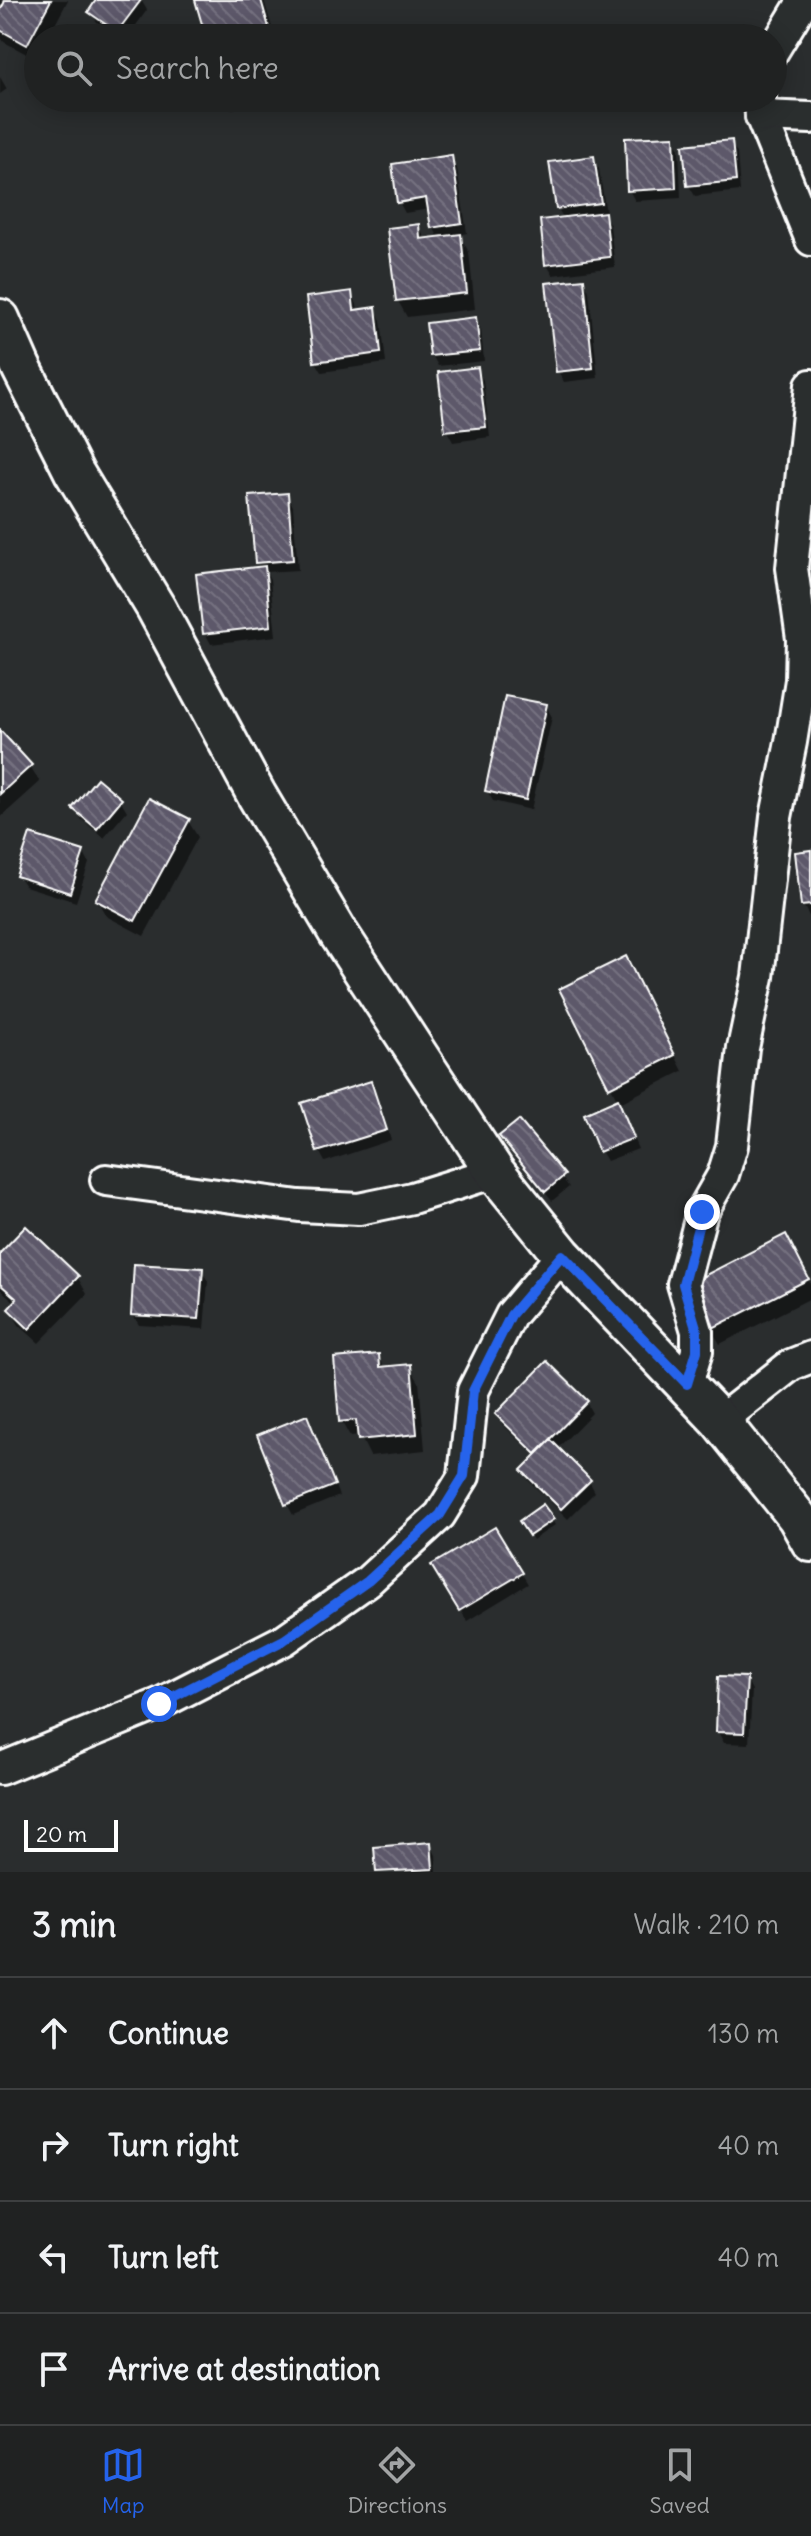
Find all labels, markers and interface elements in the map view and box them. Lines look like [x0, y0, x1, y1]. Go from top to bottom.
search box [24, 24, 787, 112]
icon: search [52, 46, 96, 90]
text: Search here [116, 49, 279, 87]
route end [684, 1194, 720, 1230]
route start [141, 1686, 177, 1722]
scale bar [24, 1816, 118, 1852]
text: 20 m [36, 1820, 87, 1848]
text: 3 min [32, 1903, 117, 1946]
text: Walk · 210 m [633, 1908, 779, 1941]
icon: ahead [32, 2011, 76, 2055]
text: Continue [108, 2014, 229, 2052]
text: 130 m [708, 2017, 779, 2050]
icon: right [32, 2123, 76, 2167]
text: Turn right [108, 2126, 239, 2164]
text: 40 m [718, 2129, 779, 2162]
icon: left [32, 2235, 76, 2279]
text: Turn left [108, 2238, 219, 2276]
text: 40 m [718, 2241, 779, 2274]
icon: arrive [32, 2347, 76, 2391]
text: Arrive at destination [108, 2350, 380, 2388]
tab: Map [101, 2443, 145, 2519]
tab: Directions [348, 2443, 447, 2519]
tab: Saved [649, 2443, 710, 2519]

